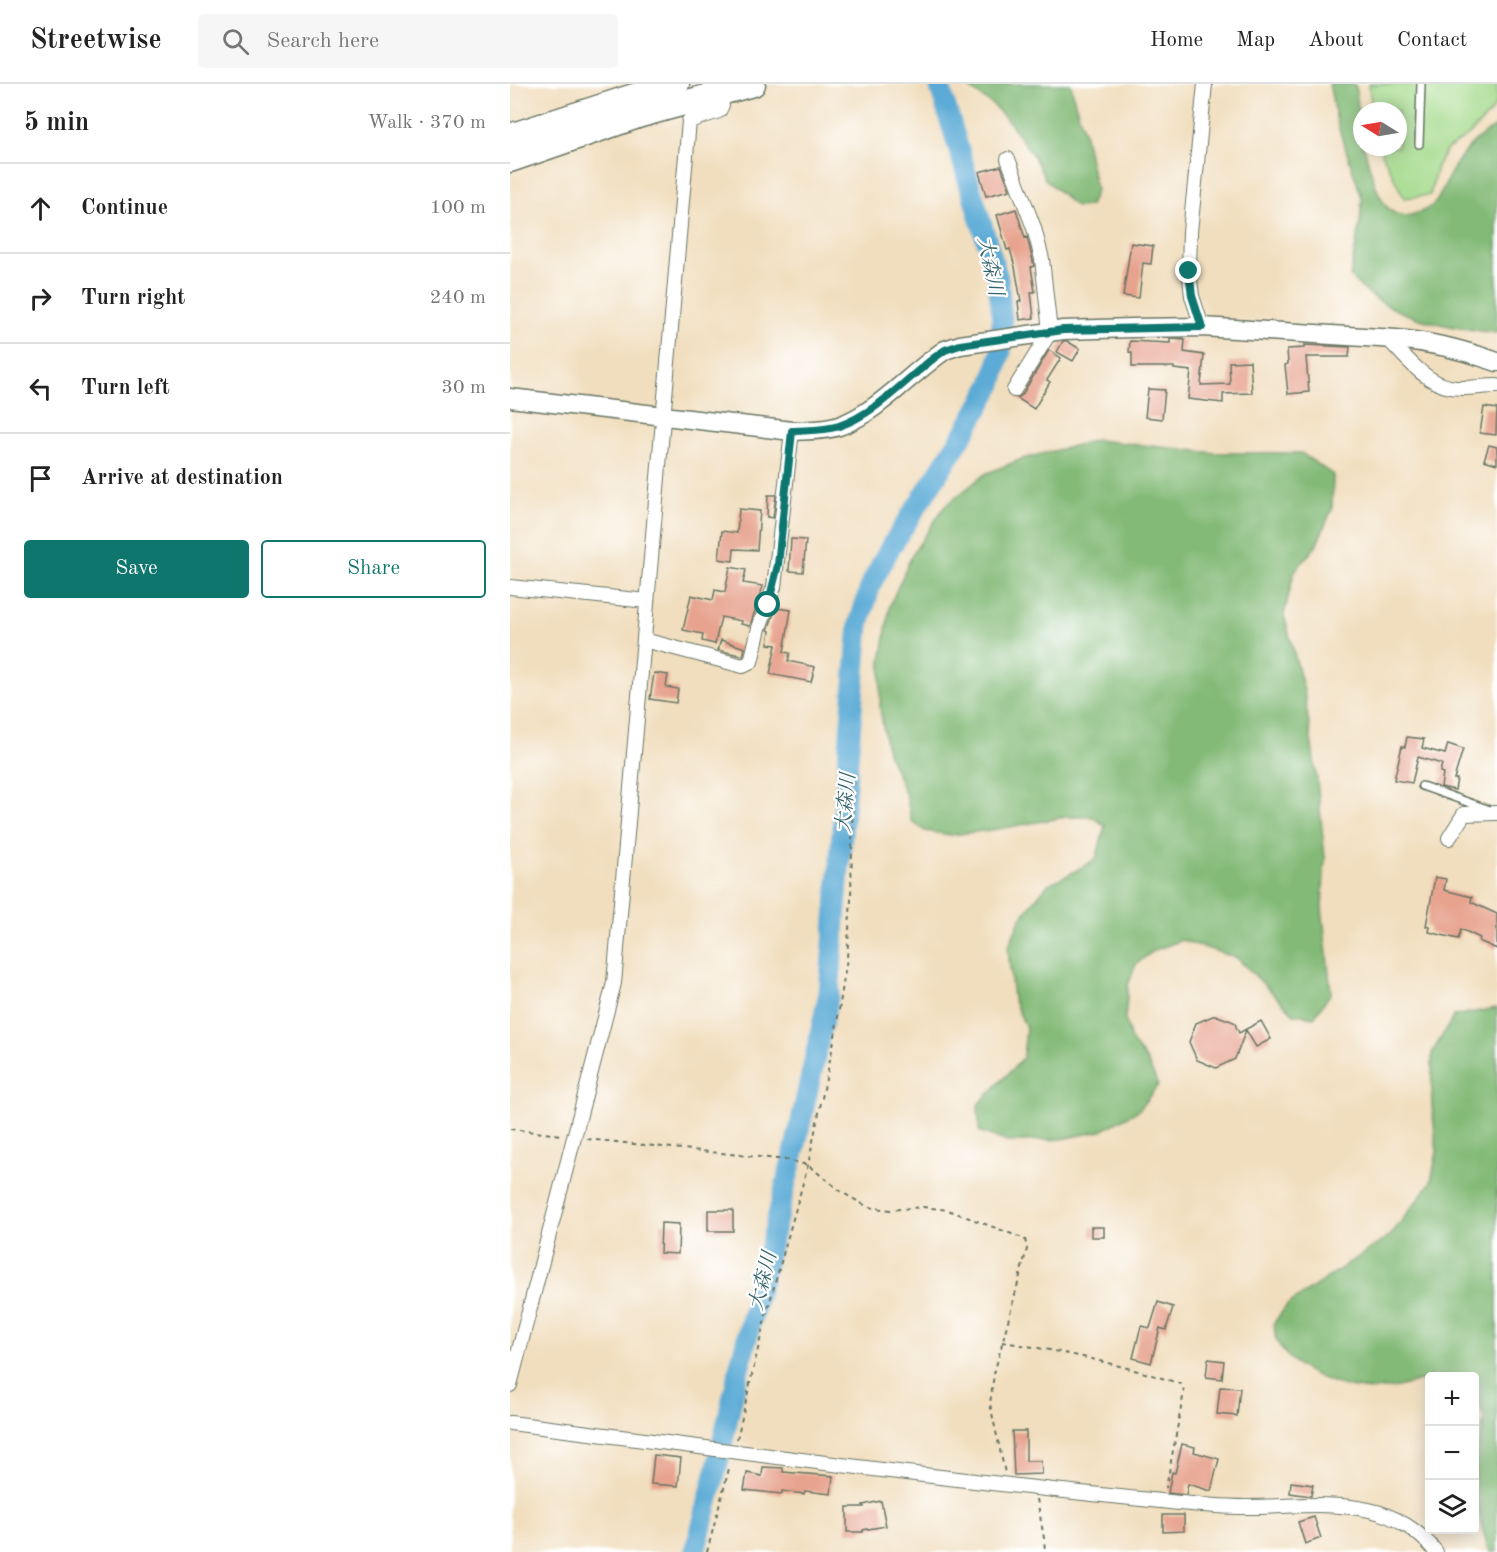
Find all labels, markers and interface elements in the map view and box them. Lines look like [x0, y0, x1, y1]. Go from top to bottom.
search box [198, 14, 618, 68]
icon: search [219, 25, 252, 58]
text: Streetwise [30, 27, 162, 55]
text: Search here [267, 30, 379, 52]
text: Home [1150, 30, 1203, 51]
text: Map [1236, 30, 1275, 51]
text: About [1308, 30, 1364, 51]
text: Contact [1397, 30, 1467, 51]
north arrow [1353, 102, 1407, 156]
text: 5 min [24, 110, 89, 136]
text: Walk · 370 m [367, 113, 486, 133]
icon: ahead [24, 192, 57, 225]
text: Continue [81, 197, 168, 219]
text: 100 m [430, 198, 486, 218]
water label: 大森川 [973, 235, 1007, 300]
route end [1175, 257, 1201, 283]
icon: right [24, 282, 57, 315]
text: Turn right [81, 287, 185, 309]
text: 240 m [430, 288, 486, 308]
icon: left [24, 372, 57, 405]
text: Turn left [81, 377, 170, 399]
text: 30 m [441, 378, 486, 398]
icon: arrive [24, 462, 57, 495]
text: Arrive at destination [81, 467, 283, 489]
button: Save [24, 540, 249, 598]
button: Share [261, 540, 486, 598]
route start [754, 591, 780, 617]
water label: 大森川 [832, 770, 860, 834]
water label: 大森川 [745, 1248, 781, 1313]
map controls [1425, 1372, 1479, 1534]
button: + [1425, 1372, 1479, 1426]
button: − [1425, 1426, 1479, 1480]
button: layers [1425, 1480, 1479, 1534]

